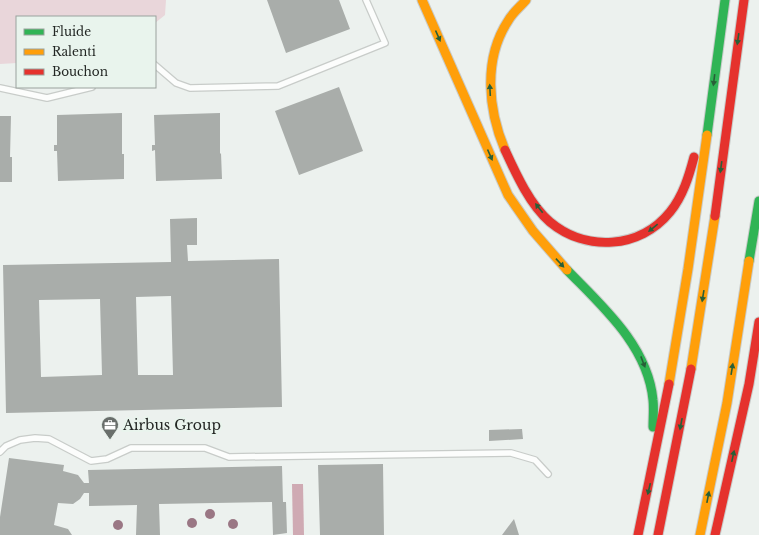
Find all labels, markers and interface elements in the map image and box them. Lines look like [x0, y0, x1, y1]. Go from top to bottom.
legend [16, 16, 156, 88]
text: Fluide [52, 24, 91, 39]
one-way arrow [435, 30, 441, 42]
one-way arrow [735, 33, 742, 45]
text: Ralenti [52, 44, 96, 59]
text: Bouchon [52, 64, 108, 79]
one-way arrow [711, 74, 717, 86]
one-way arrow [487, 83, 493, 96]
one-way arrow [487, 149, 493, 160]
one-way arrow [718, 161, 724, 174]
one-way arrow [535, 203, 543, 214]
one-way arrow [648, 223, 659, 232]
one-way arrow [555, 258, 565, 268]
one-way arrow [700, 290, 706, 302]
one-way arrow [640, 357, 646, 369]
one-way arrow [729, 363, 735, 375]
office icon: Airbus Group [100, 415, 120, 440]
place label: Airbus Group [122, 416, 221, 434]
one-way arrow [678, 418, 684, 431]
one-way arrow [730, 450, 736, 462]
one-way arrow [645, 483, 651, 495]
one-way arrow [705, 491, 711, 503]

